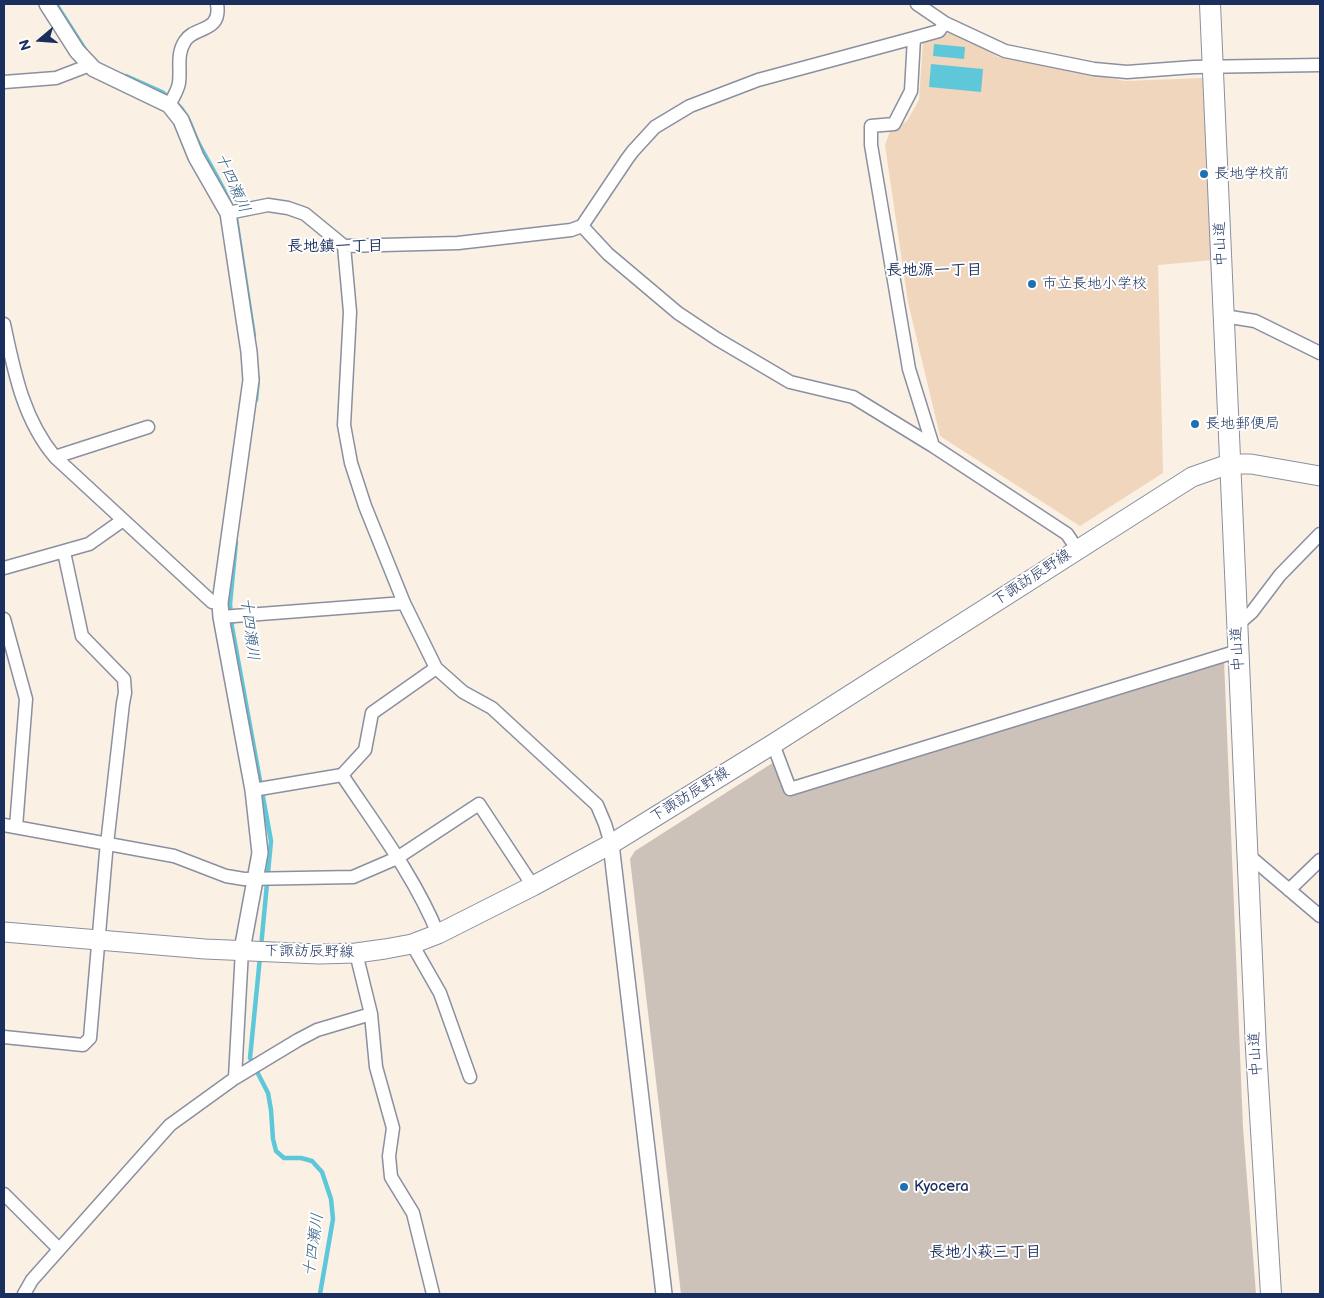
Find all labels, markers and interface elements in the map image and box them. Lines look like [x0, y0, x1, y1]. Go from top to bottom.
north arrow [15, 15, 65, 65]
text: N [16, 37, 35, 52]
water label: 十四瀬川 [210, 150, 254, 216]
place label: 長地学校前 [1214, 165, 1289, 183]
marker: 長地学校前 [1198, 168, 1210, 180]
street label: 中山道 [1211, 221, 1231, 267]
district label: 長地鎮一丁目 [287, 237, 383, 257]
district label: 長地源一丁目 [886, 261, 982, 281]
place label: 市立長地小学校 [1042, 275, 1147, 293]
marker: 市立長地小学校 [1026, 278, 1038, 290]
place label: 長地郵便局 [1205, 415, 1280, 433]
marker: 長地郵便局 [1189, 418, 1201, 430]
street label: 下諏訪辰野線 [989, 546, 1075, 610]
water label: 十四瀬川 [236, 596, 262, 662]
street label: 中山道 [1228, 626, 1248, 672]
street label: 下諏訪辰野線 [647, 764, 733, 826]
street label: 下諏訪辰野線 [264, 942, 354, 962]
street label: 中山道 [1246, 1031, 1266, 1077]
place label: Kyocera [914, 1178, 969, 1196]
marker: Kyocera [898, 1181, 910, 1193]
water label: 十四瀬川 [300, 1212, 328, 1278]
district label: 長地小萩三丁目 [929, 1243, 1041, 1263]

